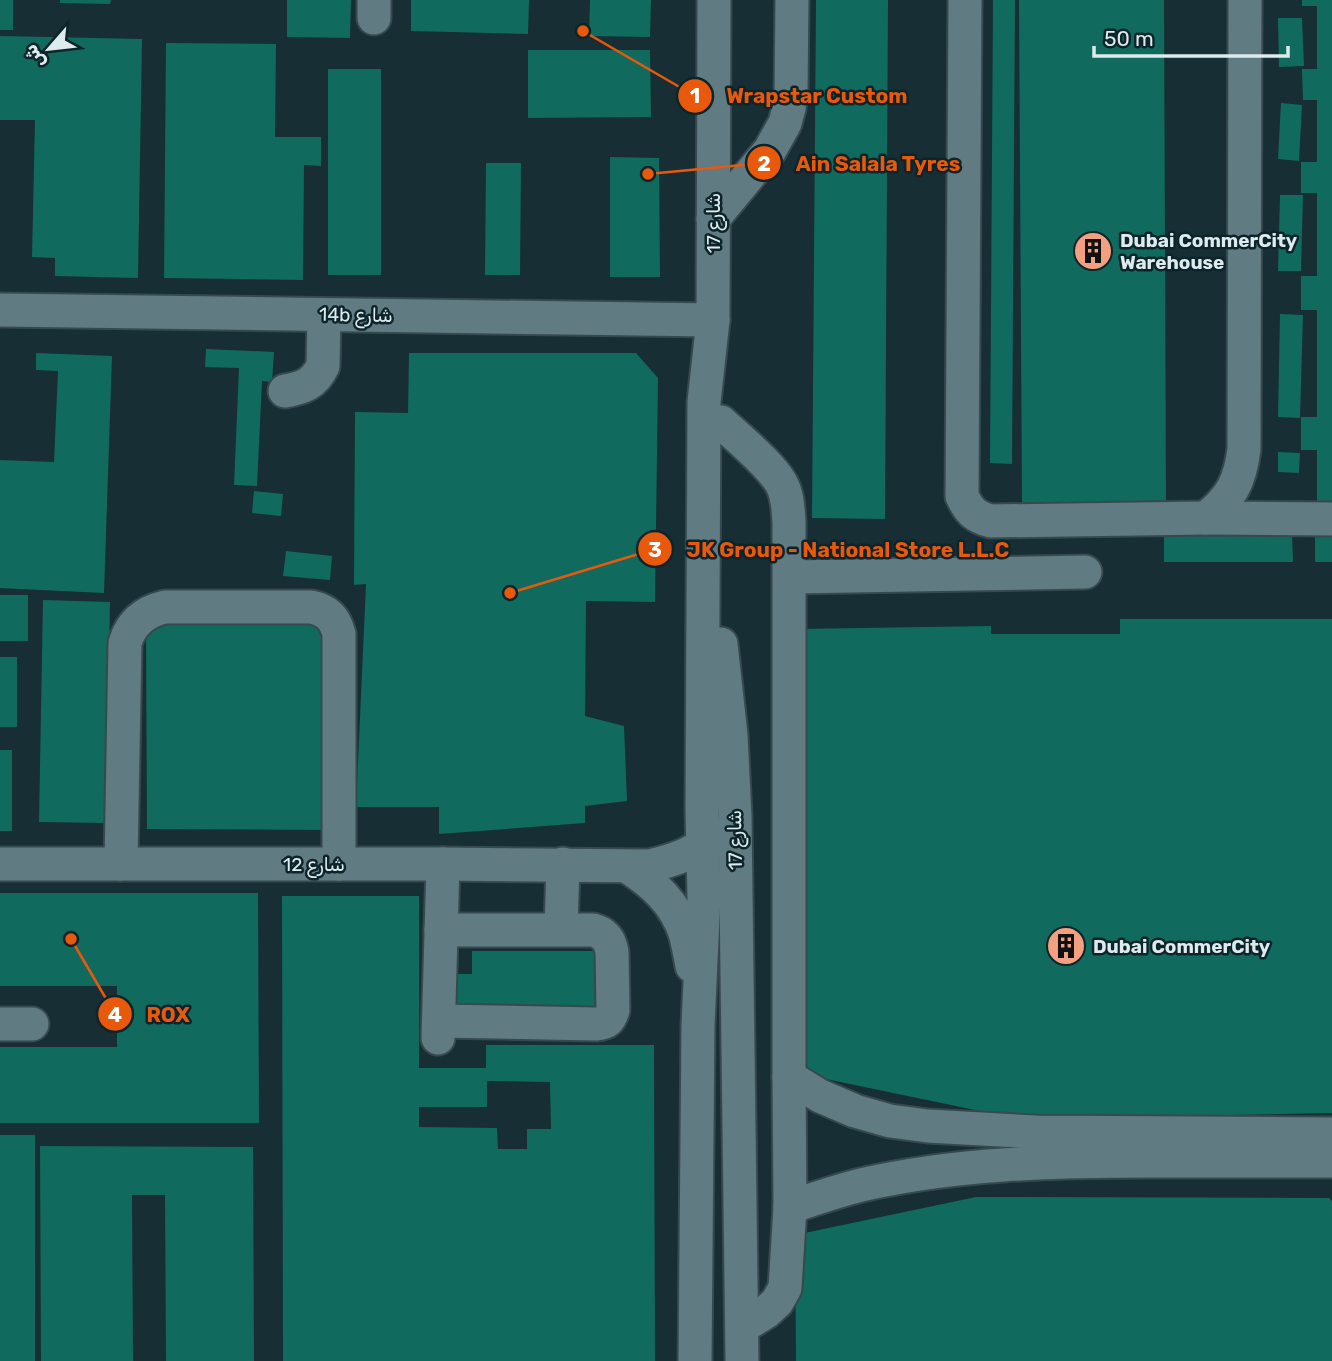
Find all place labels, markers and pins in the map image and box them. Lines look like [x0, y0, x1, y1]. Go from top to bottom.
callout: Wrapstar Custom [677, 75, 922, 117]
callout: Ain Salala Tyres [747, 142, 975, 184]
place label: Dubai CommerCity Warehouse [1120, 229, 1298, 274]
building icon: Dubai CommerCity Warehouse [1072, 230, 1114, 272]
callout: JK Group - National Store L.L.C [637, 528, 1023, 570]
building icon: Dubai CommerCity [1045, 925, 1087, 967]
place label: Dubai CommerCity [1093, 935, 1271, 958]
callout: ROX [98, 993, 204, 1035]

